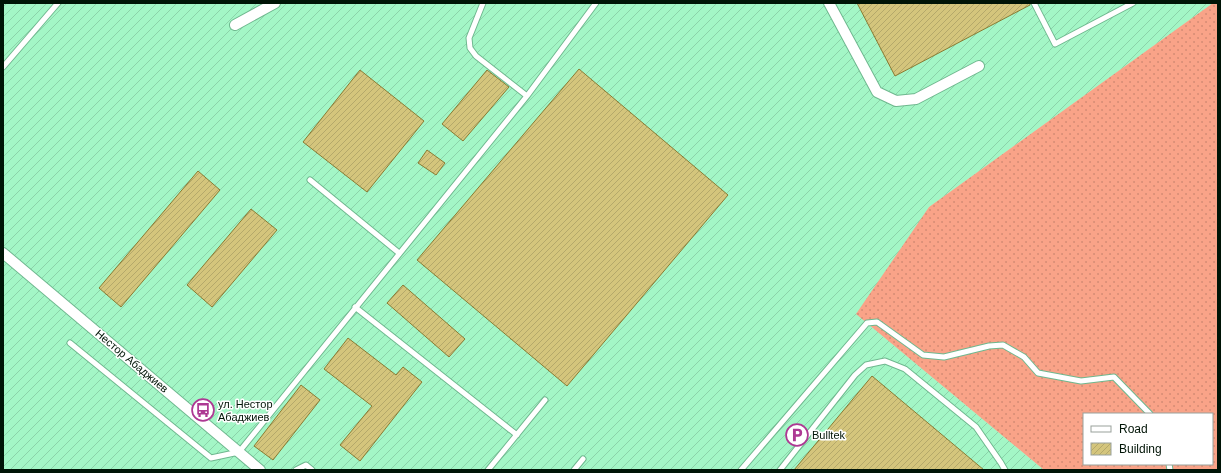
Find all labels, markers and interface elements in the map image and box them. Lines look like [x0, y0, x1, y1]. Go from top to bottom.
street label: Нестор Абаджиев [93, 327, 171, 395]
bus stop icon: ул. Нестор Абаджиев [190, 397, 216, 423]
place label: ул. Нестор Абаджиев [218, 398, 273, 423]
legend [1083, 413, 1213, 465]
parking icon: Bulltek [784, 422, 810, 448]
text: Road [1119, 422, 1148, 436]
place label: Bulltek [812, 429, 846, 441]
text: Building [1119, 442, 1162, 456]

